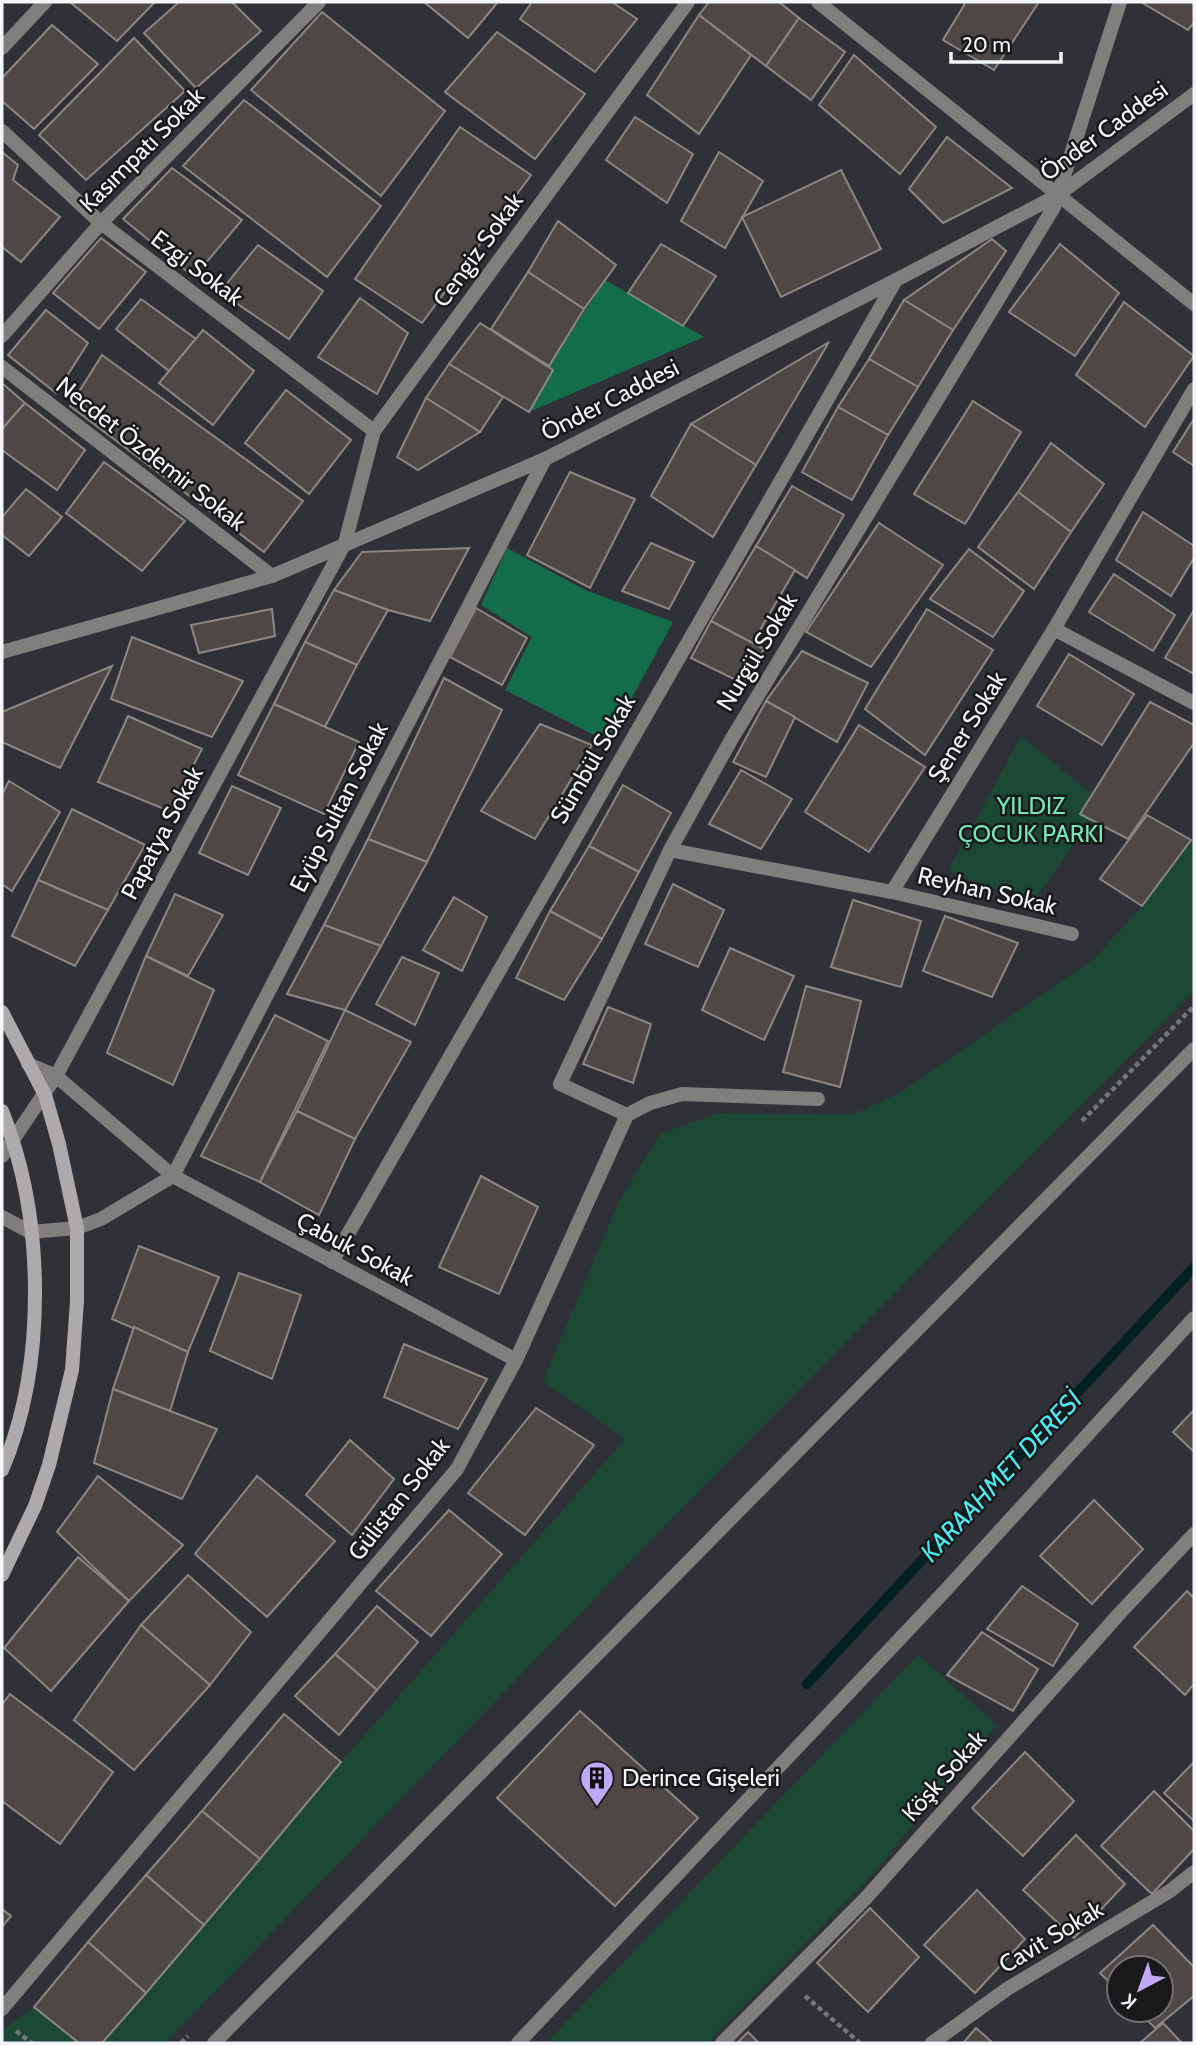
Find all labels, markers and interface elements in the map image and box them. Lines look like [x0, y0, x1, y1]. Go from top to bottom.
scale bar [951, 21, 1061, 65]
text: 20 m [962, 32, 1011, 57]
street label: Önder Caddesi [1034, 75, 1173, 187]
street label: Kasımpatı Sokak [73, 81, 210, 218]
street label: Cengiz Sokak [426, 187, 529, 313]
street label: Ezgi Sokak [146, 224, 249, 312]
street label: Önder Caddesi [536, 352, 683, 447]
street label: Necdet Özdemir Sokak [51, 370, 252, 537]
street label: Nurgül Sokak [710, 587, 803, 716]
street label: Şener Sokak [921, 666, 1012, 787]
street label: Sümbül Sokak [544, 689, 641, 829]
street label: Eyüp Sultan Sokak [283, 717, 394, 897]
street label: Papatya Sokak [114, 761, 209, 904]
park label: YILDIZ ÇOCUK PARKI [958, 791, 1104, 848]
street label: Reyhan Sokak [915, 860, 1060, 921]
street label: Çabuk Sokak [292, 1206, 419, 1292]
water label: KARAAHMET DERESİ [913, 1383, 1089, 1568]
street label: Gülistan Sokak [342, 1431, 456, 1566]
street label: Köşk Sokak [895, 1724, 992, 1827]
building icon: Derince Gişeleri [578, 1759, 616, 1808]
place label: Derince Gişeleri [622, 1763, 780, 1792]
street label: Cavit Sokak [993, 1894, 1108, 1979]
north arrow [1105, 1954, 1175, 2024]
text: K [1117, 1989, 1141, 2014]

